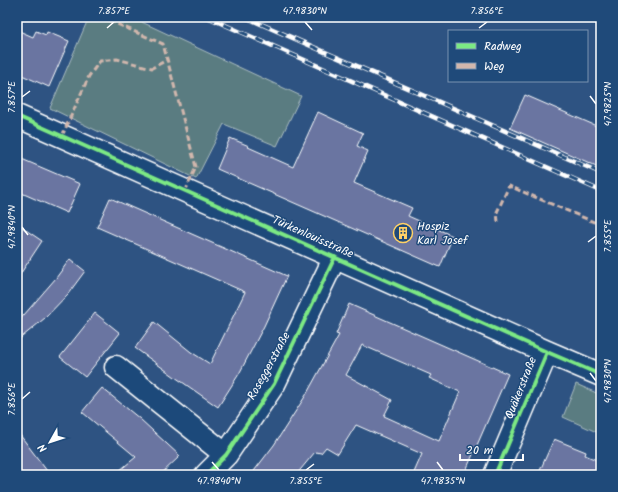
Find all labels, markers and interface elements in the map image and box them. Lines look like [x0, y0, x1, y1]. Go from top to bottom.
text: 7.857°E [98, 3, 131, 19]
text: 47.9830°N [283, 3, 327, 19]
text: 7.856°E [470, 3, 505, 19]
legend [448, 30, 588, 82]
text: Radweg [484, 37, 522, 56]
text: Weg [484, 57, 505, 76]
text: 7.857°E [4, 80, 20, 113]
text: 47.9825°N [600, 81, 616, 126]
text: 47.9840°N [4, 205, 20, 249]
street label: Türkenlouisstraße [269, 211, 357, 264]
place label: Hospiz Karl Josef [417, 217, 469, 250]
text: 7.855°E [600, 218, 616, 252]
building icon: Hospiz Karl Josef [392, 222, 414, 244]
street label: Roseggerstraße [242, 328, 296, 404]
street label: Quäkerstraße [500, 353, 542, 422]
text: 47.9830°N [600, 359, 616, 403]
text: 7.856°E [4, 381, 20, 416]
north arrow [30, 422, 70, 462]
scale bar [460, 436, 523, 462]
text: N [34, 439, 52, 456]
text: 20 m [466, 441, 494, 460]
text: 47.9840°N [197, 473, 241, 489]
text: 7.855°E [290, 473, 324, 489]
text: 47.9835°N [421, 473, 466, 489]

